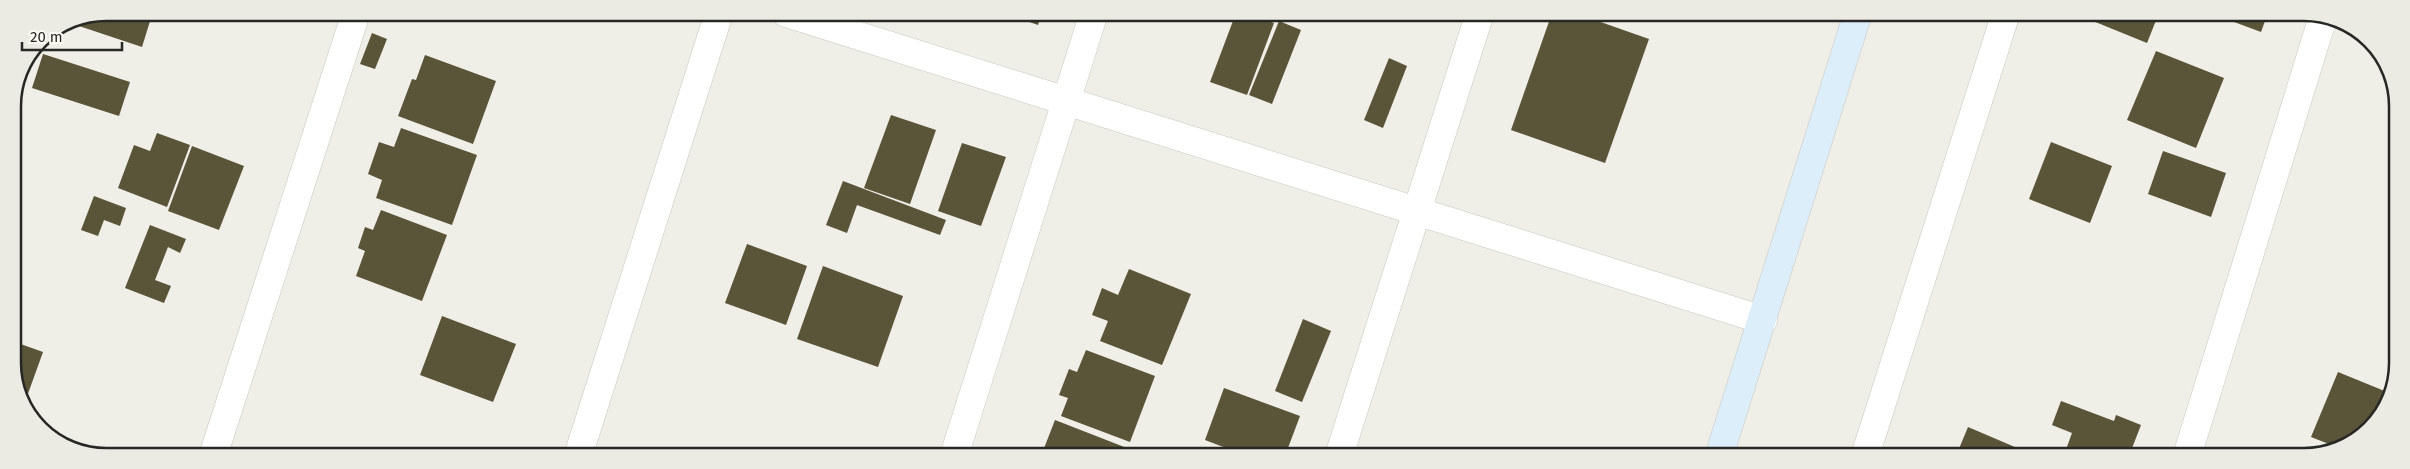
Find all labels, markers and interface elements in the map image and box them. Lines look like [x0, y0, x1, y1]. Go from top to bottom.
scale bar [22, 20, 122, 52]
text: 20 m [30, 28, 63, 46]

